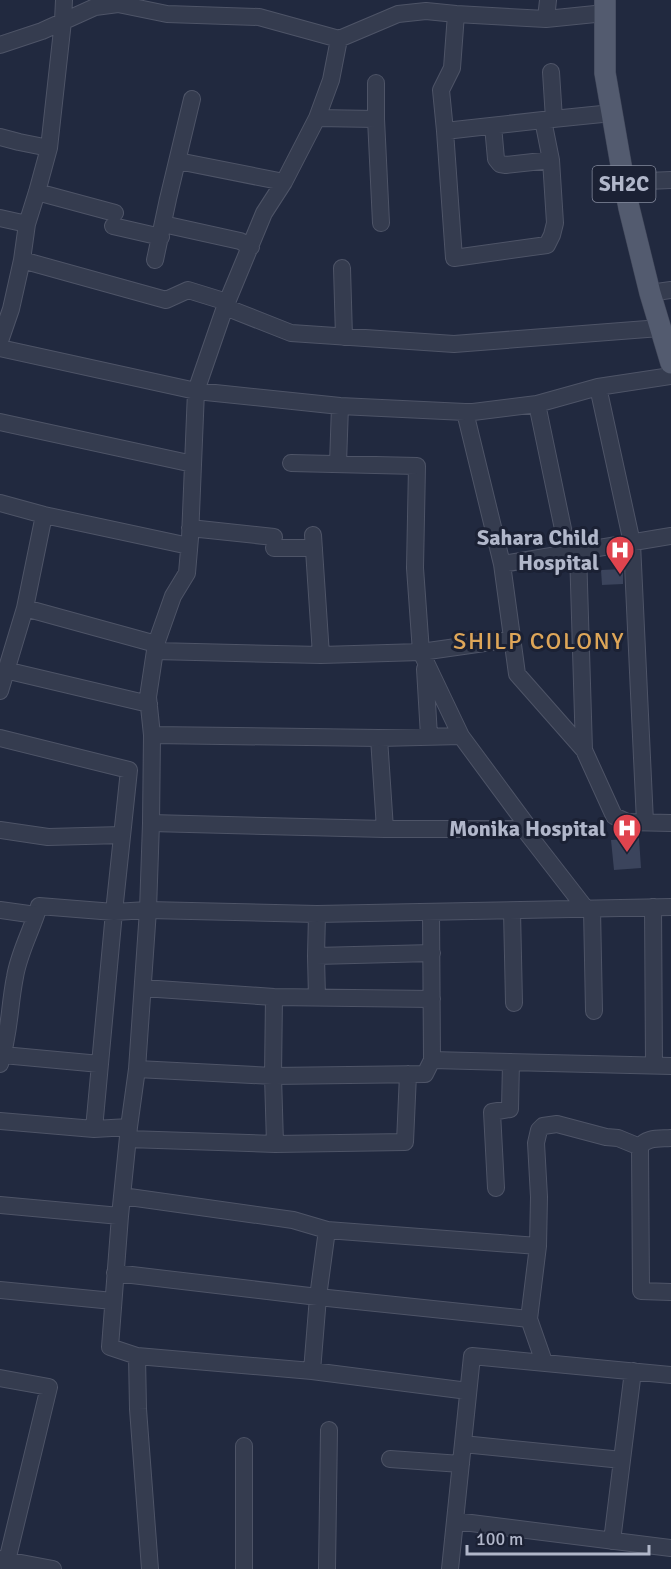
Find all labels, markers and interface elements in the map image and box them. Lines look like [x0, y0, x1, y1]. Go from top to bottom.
road number: SH2C [592, 166, 656, 202]
place label: Sahara Child Hospital [477, 524, 599, 576]
hospital icon: Sahara Child Hospital [604, 534, 636, 576]
district label: SHILP COLONY [453, 626, 625, 656]
hospital icon: Monika Hospital [611, 812, 643, 854]
place label: Monika Hospital [449, 815, 606, 842]
scale bar [467, 1518, 648, 1556]
text: 100 m [476, 1528, 523, 1550]

